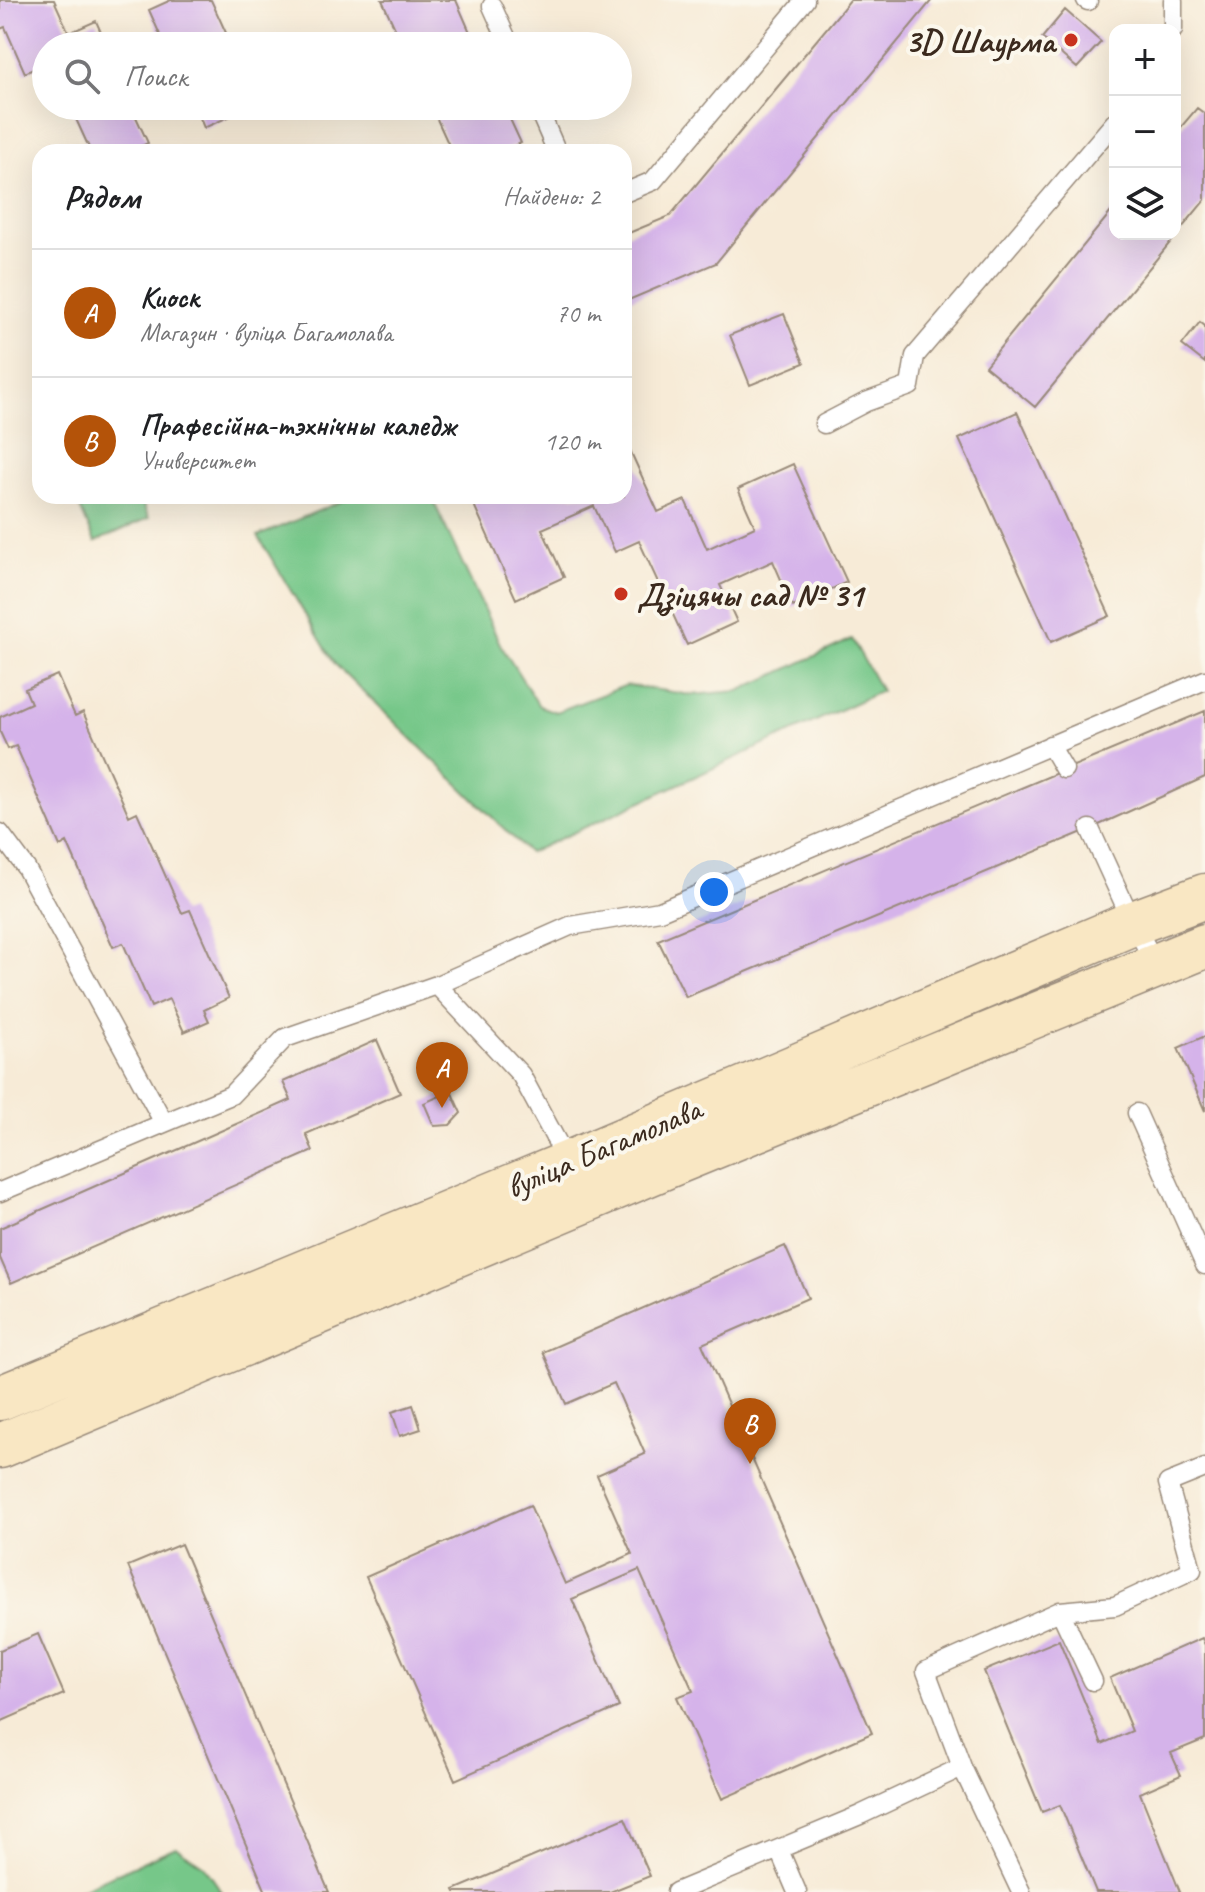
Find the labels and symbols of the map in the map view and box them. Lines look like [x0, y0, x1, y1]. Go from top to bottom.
place label: 3D Шаурма [905, 19, 1058, 62]
marker: 3D Шаурма [1062, 31, 1080, 49]
place label: Дзіцячы сад № 31 [637, 573, 866, 617]
marker: Дзіцячы сад № 31 [612, 585, 630, 603]
your location [694, 872, 734, 912]
pin: A [416, 1042, 468, 1108]
street label: вуліца Багамолава [499, 1086, 710, 1208]
pin: B [724, 1398, 776, 1464]

